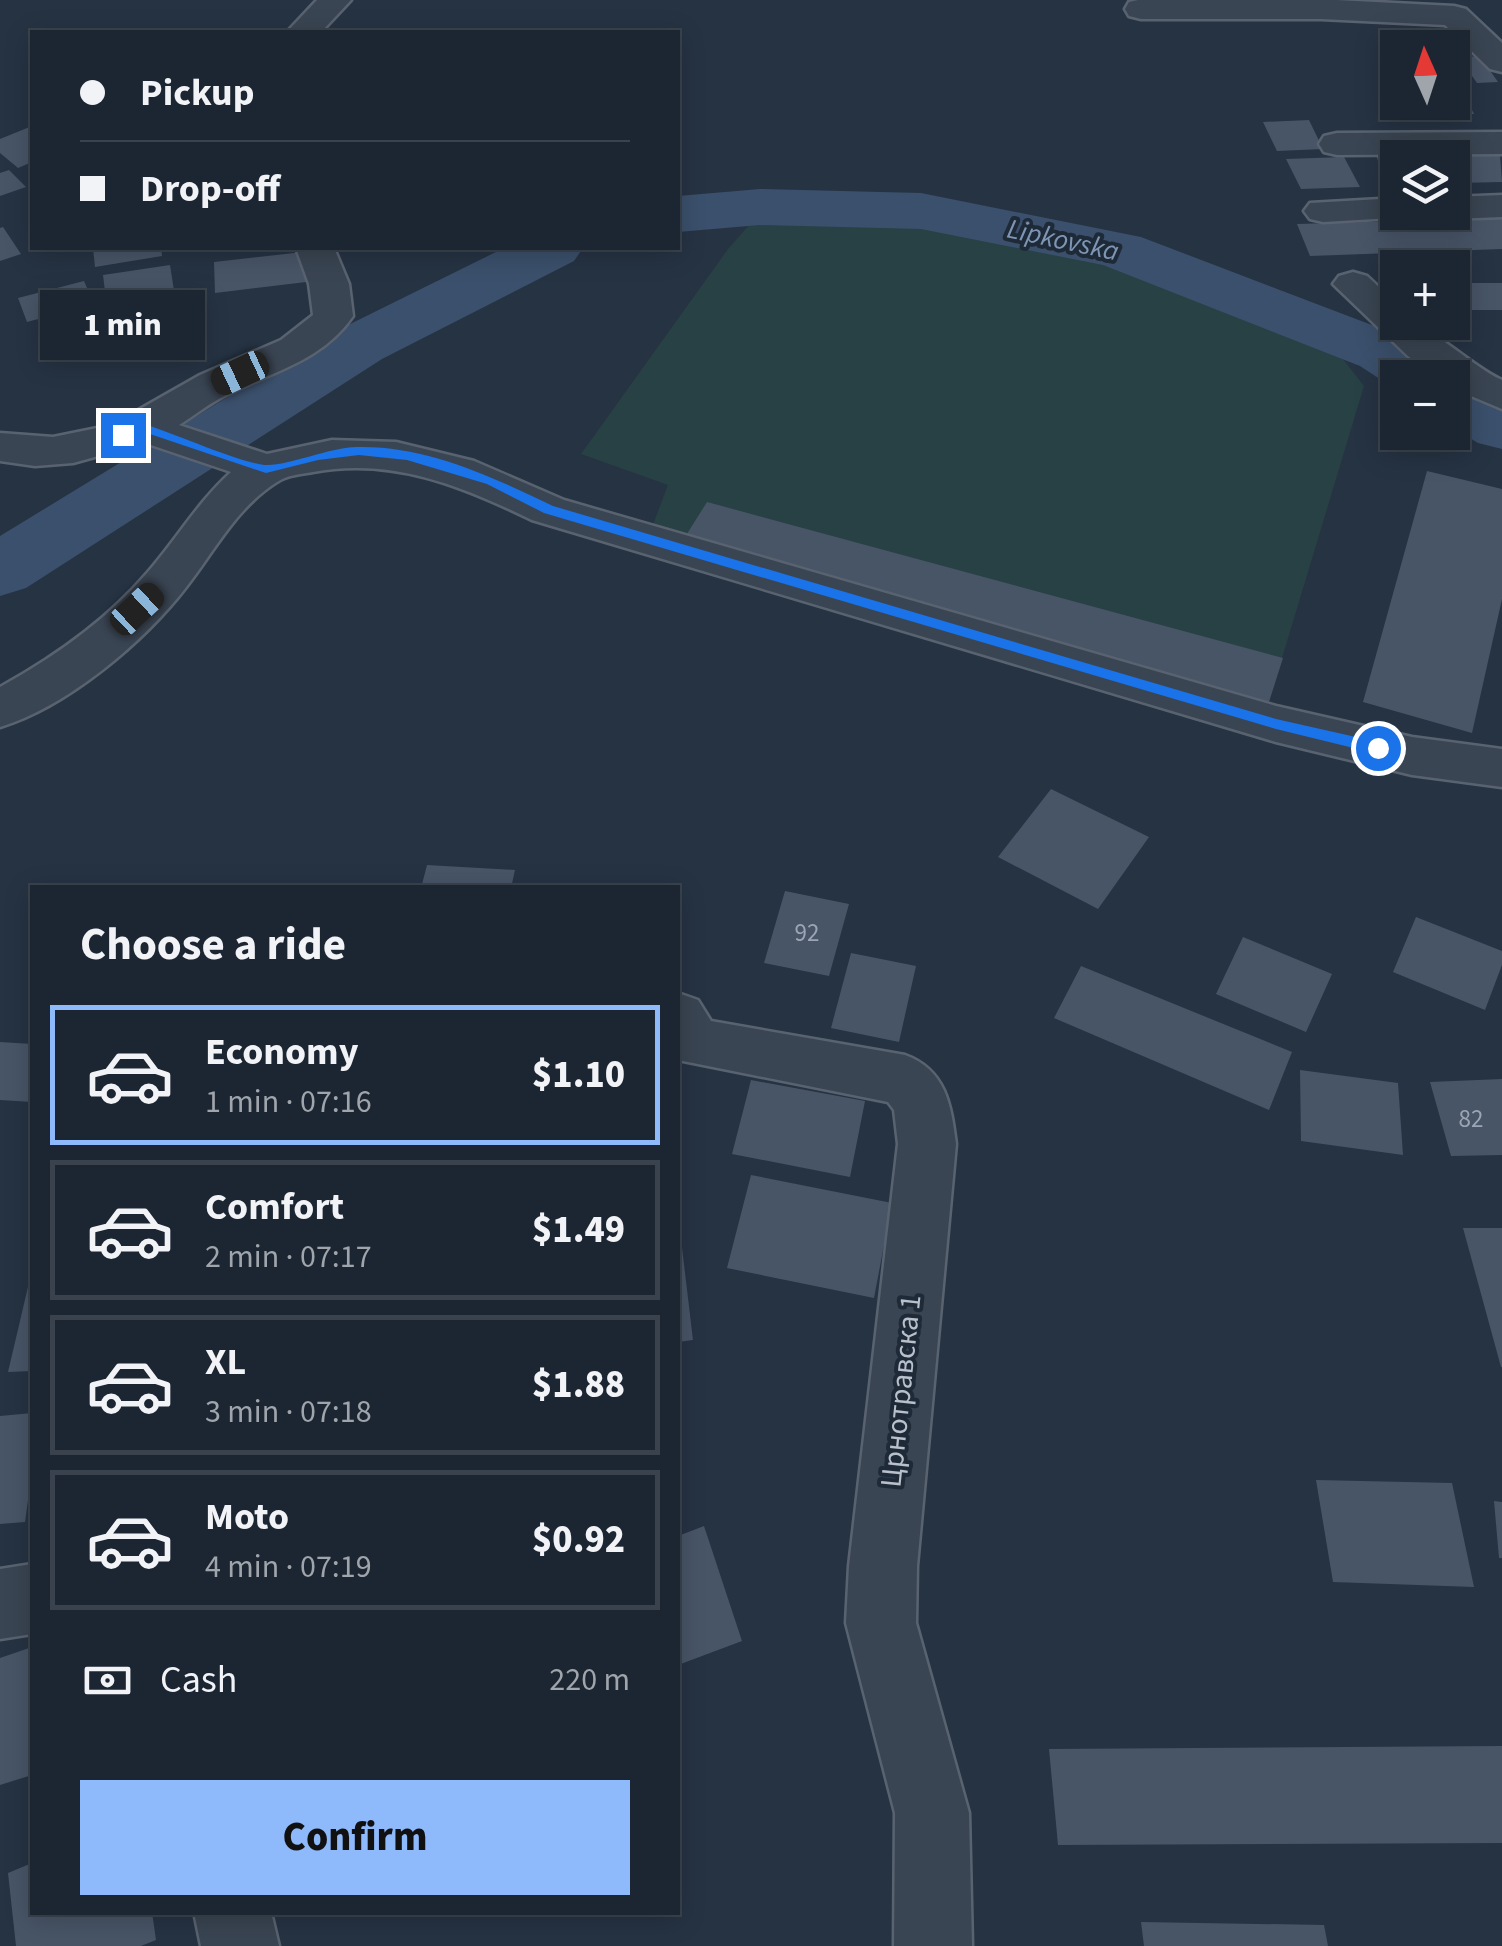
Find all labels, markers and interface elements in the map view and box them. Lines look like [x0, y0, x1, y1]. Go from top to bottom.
north arrow [1380, 30, 1470, 120]
map controls [1380, 30, 1470, 450]
text: Pickup [140, 66, 254, 120]
button: layers [1380, 140, 1470, 230]
text: Drop-off [140, 162, 280, 216]
water label: Lipkovska [1004, 209, 1122, 271]
button: + [1380, 250, 1470, 340]
callout: 1 min [41, 290, 206, 360]
text: 1 min [83, 302, 162, 348]
car [206, 347, 274, 399]
button: − [1380, 360, 1470, 450]
route end [101, 413, 146, 458]
car [105, 578, 169, 640]
route start [1356, 726, 1401, 771]
text: Choose a ride [80, 913, 346, 977]
house number: 92 [795, 915, 819, 951]
text: Economy [205, 1025, 358, 1079]
icon: car [85, 1030, 175, 1120]
text: $1.10 [532, 1048, 625, 1102]
text: 1 min · 07:16 [205, 1079, 372, 1125]
house number: 82 [1459, 1101, 1483, 1137]
text: Comfort [205, 1180, 344, 1234]
icon: car [85, 1185, 175, 1275]
text: $1.49 [532, 1203, 625, 1257]
text: 2 min · 07:17 [205, 1234, 372, 1280]
street label: Црнотравска 1 [869, 1292, 933, 1490]
text: XL [205, 1335, 246, 1389]
icon: car [85, 1340, 175, 1430]
text: $1.88 [532, 1358, 625, 1412]
text: 3 min · 07:18 [205, 1389, 372, 1435]
text: Moto [205, 1490, 289, 1544]
icon: car [85, 1495, 175, 1585]
text: $0.92 [532, 1513, 625, 1567]
text: 4 min · 07:19 [205, 1544, 372, 1590]
icon: cash [80, 1653, 135, 1708]
text: Cash [160, 1653, 237, 1707]
text: 220 m [549, 1657, 630, 1703]
button: Confirm [80, 1780, 630, 1895]

